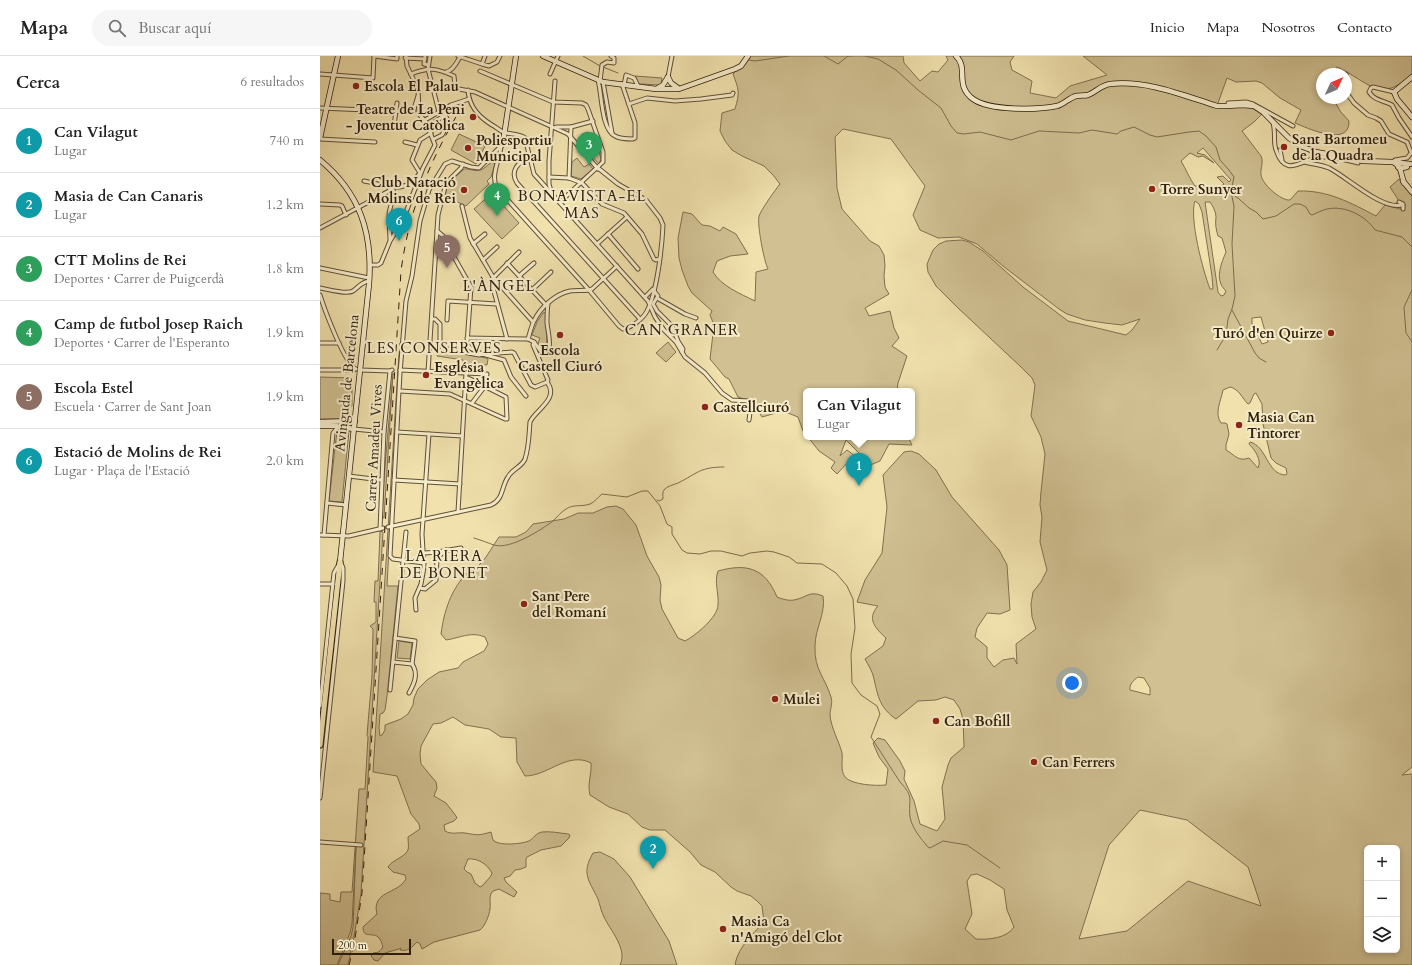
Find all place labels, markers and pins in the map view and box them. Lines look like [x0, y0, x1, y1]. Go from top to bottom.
place label: Escola El Palau [364, 77, 459, 96]
marker: Escola El Palau [351, 81, 361, 91]
place label: Teatre de La Peni - Joventut Catòlica [346, 100, 466, 135]
marker: Teatre de La Peni - Joventut Catòlica [468, 112, 478, 122]
place label: Sant Bartomeu de la Quadra [1292, 130, 1387, 165]
place label: Poliesportiu Municipal [476, 131, 552, 166]
pin: 3 [576, 132, 602, 165]
marker: Sant Bartomeu de la Quadra [1279, 142, 1289, 152]
marker: Poliesportiu Municipal [463, 143, 473, 153]
place label: Club Natació Molins de Rei [367, 173, 457, 208]
place label: Torre Sunyer [1160, 180, 1242, 199]
pin: 4 [484, 183, 510, 216]
marker: Torre Sunyer [1147, 184, 1157, 194]
marker: Club Natació Molins de Rei [459, 185, 469, 195]
pin: 6 [386, 208, 412, 241]
pin: 5 [434, 235, 460, 268]
place label: Turó d'en Quirze [1213, 324, 1323, 343]
marker: Turó d'en Quirze [1326, 328, 1336, 338]
marker: Escola Castell Ciuró [555, 330, 565, 340]
place label: Escola Castell Ciuró [518, 341, 602, 376]
place label: Església Evangèlica [434, 358, 504, 393]
marker: Església Evangèlica [421, 370, 431, 380]
place label: Castellciuró [713, 398, 789, 417]
marker: Castellciuró [700, 402, 710, 412]
place label: Masia Can Tintorer [1247, 408, 1315, 443]
marker: Masia Can Tintorer [1234, 420, 1244, 430]
pin: 1 [846, 453, 872, 486]
place label: Sant Pere del Romaní [532, 587, 607, 622]
marker: Sant Pere del Romaní [519, 599, 529, 609]
place label: Mulei [783, 690, 821, 709]
marker: Mulei [770, 694, 780, 704]
place label: Can Bofill [944, 712, 1010, 731]
marker: Can Bofill [931, 716, 941, 726]
place label: Can Ferrers [1042, 753, 1115, 772]
marker: Can Ferrers [1029, 757, 1039, 767]
pin: 2 [640, 836, 666, 869]
place label: Masia Ca n'Amigó del Clot [731, 912, 842, 947]
marker: Masia Ca n'Amigó del Clot [718, 924, 728, 934]

